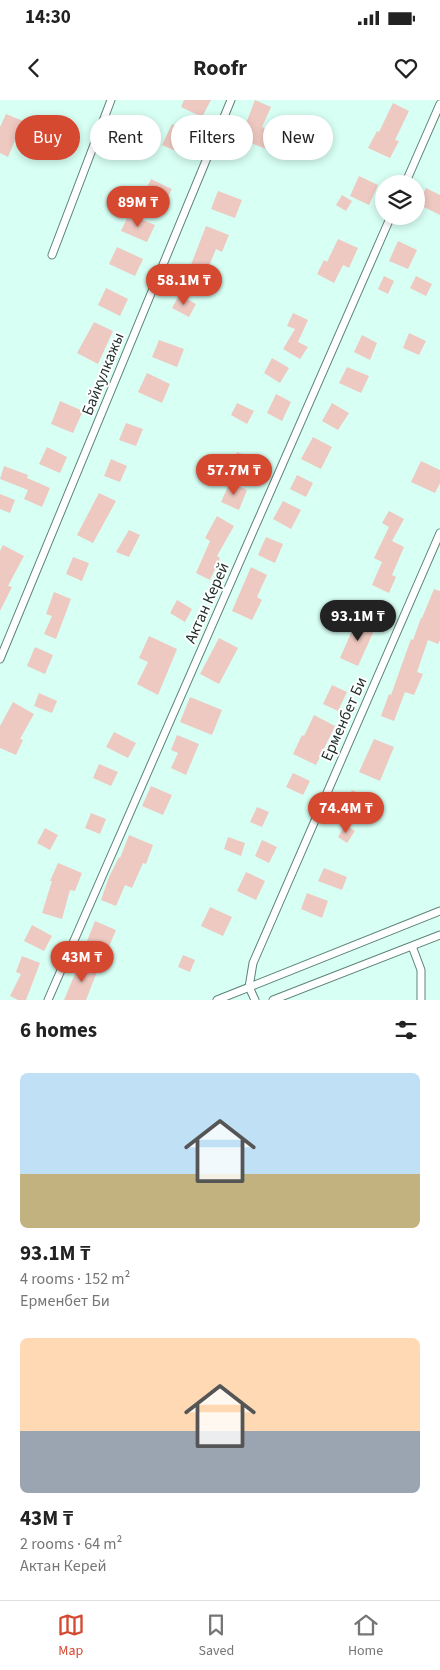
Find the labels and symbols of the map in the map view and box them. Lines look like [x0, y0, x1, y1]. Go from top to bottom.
pin: 89M ₸ [103, 186, 173, 228]
pin: 58.1M ₸ [138, 264, 230, 306]
street label: Байкулкажы [76, 329, 130, 419]
pin: 57.7M ₸ [188, 454, 280, 496]
street label: Актан Керей [179, 559, 235, 647]
pin: 93.1M ₸ [312, 600, 404, 642]
street label: Ерменбет Би [316, 674, 372, 764]
pin: 74.4M ₸ [300, 792, 392, 834]
pin: 43M ₸ [47, 940, 117, 983]

